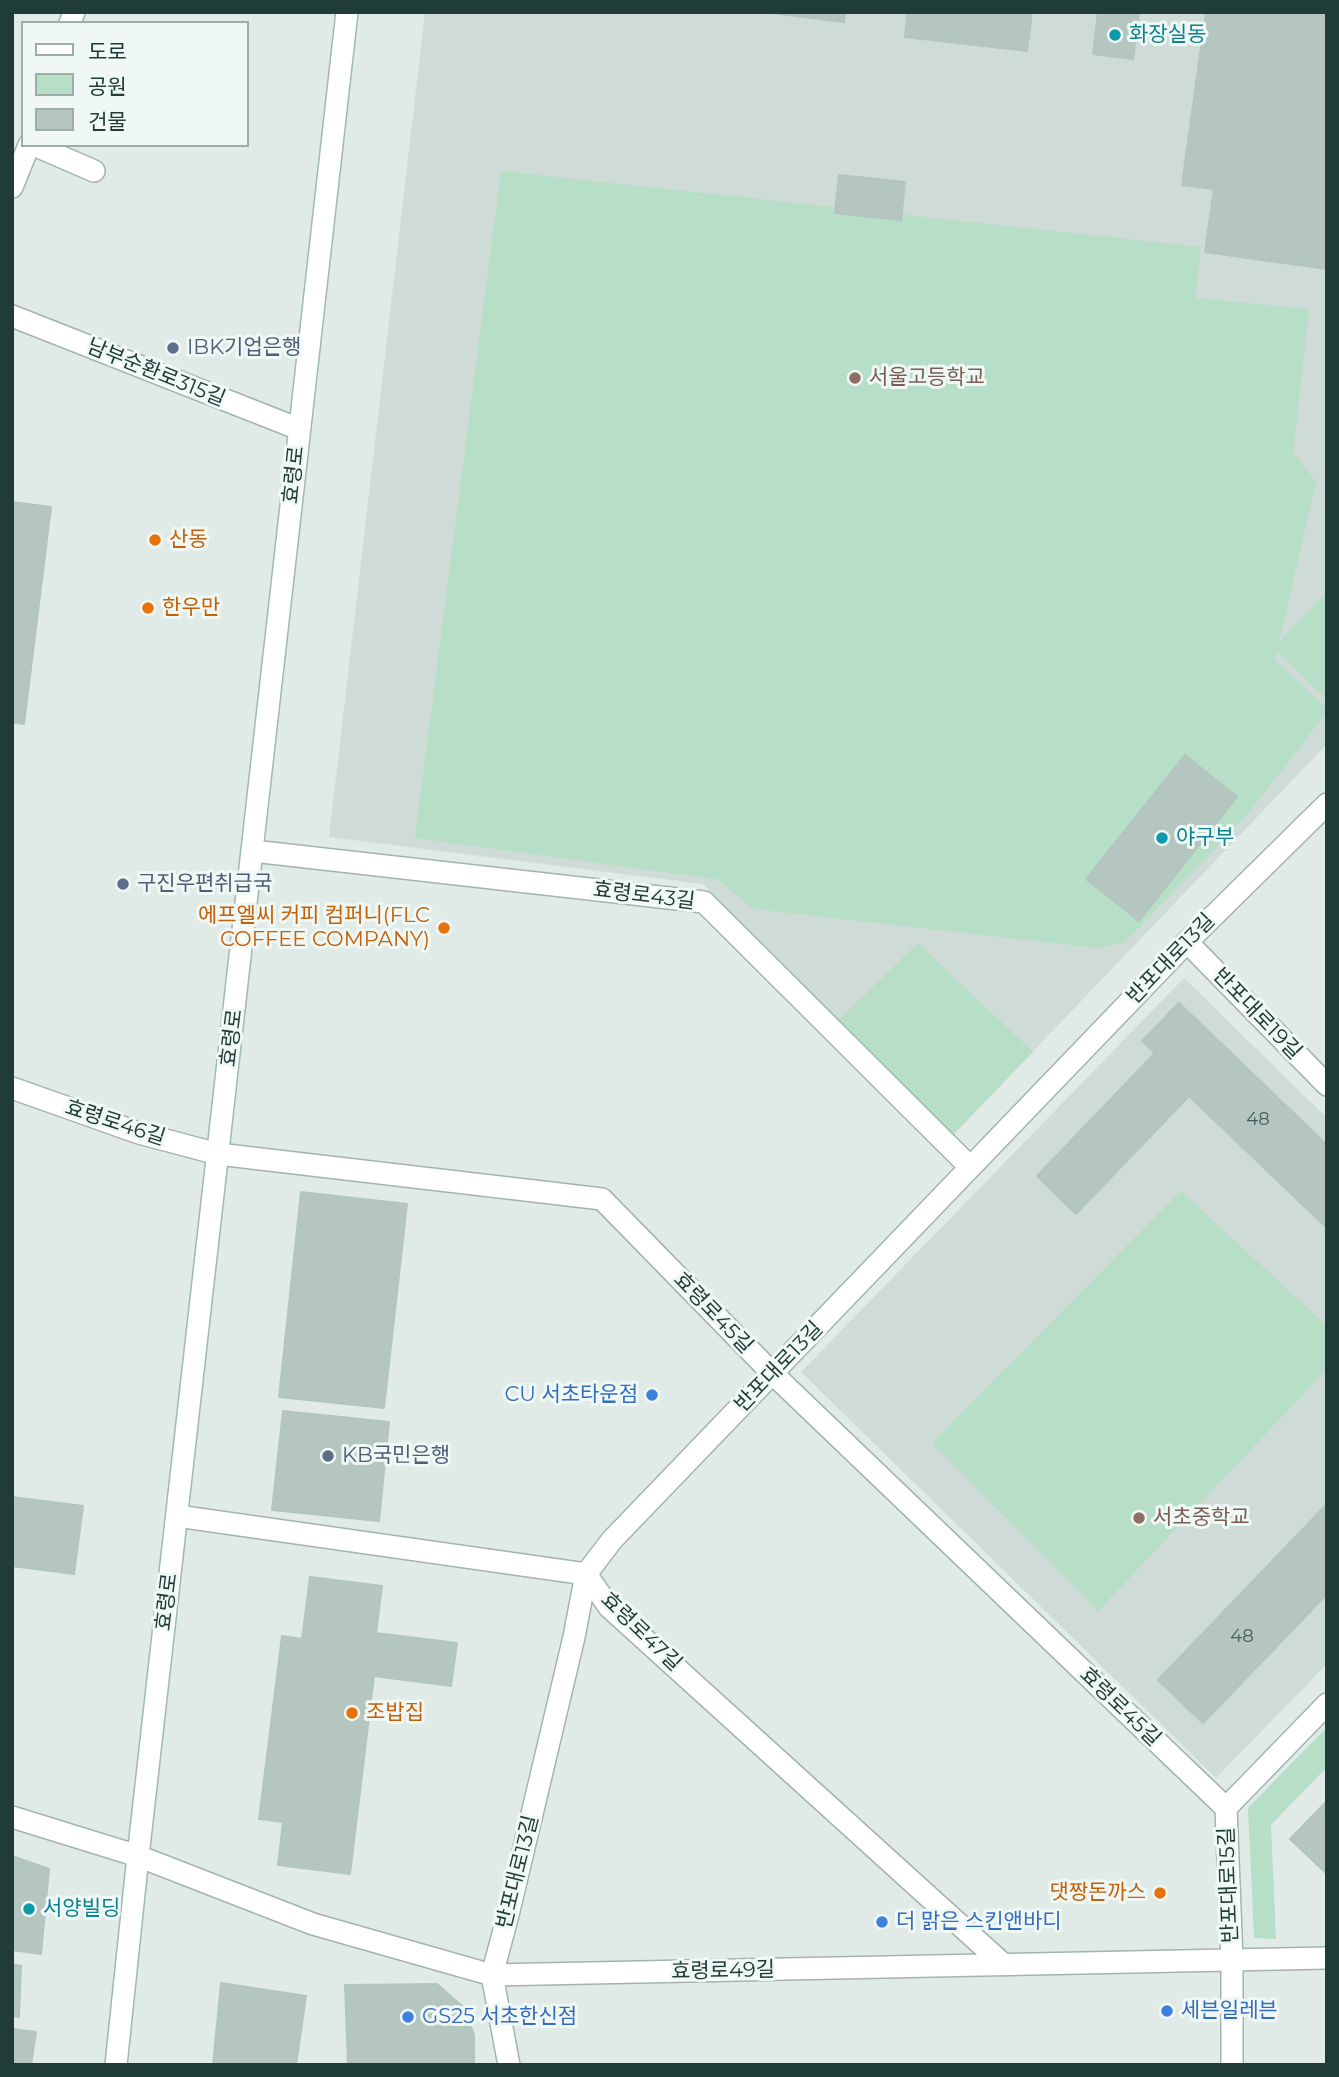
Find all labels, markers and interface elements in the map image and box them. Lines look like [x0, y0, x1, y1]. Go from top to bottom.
legend [21, 21, 248, 147]
place label: 화장실동 [1129, 22, 1206, 48]
marker: 화장실동 [1107, 27, 1123, 43]
text: 도로 [88, 39, 127, 64]
text: 공원 [88, 74, 127, 99]
text: 건물 [88, 109, 127, 134]
street label: 남부순환로315길 [83, 334, 229, 412]
place label: IBK기업은행 [187, 335, 301, 361]
marker: IBK기업은행 [165, 340, 181, 356]
place label: 서울고등학교 [869, 365, 985, 391]
marker: 서울고등학교 [847, 370, 863, 386]
street label: 효령로 [278, 445, 310, 505]
place label: 산동 [169, 527, 208, 553]
marker: 산동 [147, 532, 163, 548]
place label: 한우만 [162, 595, 220, 621]
marker: 한우만 [140, 600, 156, 616]
place label: 야구부 [1176, 825, 1234, 851]
marker: 야구부 [1154, 830, 1170, 846]
place label: 구진우편취급국 [137, 871, 272, 897]
marker: 구진우편취급국 [115, 876, 131, 892]
street label: 효령로43길 [592, 877, 696, 915]
place label: 에프엘씨 커피 컴퍼니(FLC COFFEE COMPANY) [198, 903, 430, 953]
street label: 반포대로13길 [1122, 909, 1220, 1009]
marker: 에프엘씨 커피 컴퍼니(FLC COFFEE COMPANY) [436, 920, 452, 936]
street label: 반포대로19길 [1207, 963, 1307, 1065]
street label: 효령로 [216, 1008, 248, 1068]
street label: 효령로46길 [62, 1095, 168, 1151]
house number: 48 [1246, 1109, 1270, 1131]
street label: 효령로45길 [668, 1267, 758, 1359]
street label: 반포대로13길 [730, 1317, 828, 1417]
place label: CU 서초타운점 [504, 1382, 638, 1408]
marker: CU 서초타운점 [644, 1387, 660, 1403]
place label: KB국민은행 [342, 1443, 450, 1469]
marker: KB국민은행 [320, 1448, 336, 1464]
place label: 서초중학교 [1153, 1505, 1250, 1531]
marker: 서초중학교 [1131, 1510, 1147, 1526]
street label: 효령로 [151, 1572, 183, 1632]
street label: 효령로47길 [595, 1587, 687, 1677]
house number: 48 [1230, 1626, 1254, 1648]
street label: 효령로45길 [1074, 1662, 1166, 1752]
place label: 조밥집 [366, 1700, 424, 1726]
marker: 조밥집 [344, 1705, 360, 1721]
street label: 반포대로13길 [492, 1813, 544, 1931]
street label: 반포대로15길 [1214, 1827, 1244, 1943]
place label: 댓짱돈까스 [1049, 1880, 1146, 1906]
marker: 댓짱돈까스 [1152, 1885, 1168, 1901]
place label: 서양빌딩 [43, 1896, 120, 1922]
marker: 서양빌딩 [21, 1901, 37, 1917]
place label: 더 맑은 스킨앤바디 [896, 1909, 1062, 1935]
marker: 더 맑은 스킨앤바디 [874, 1914, 890, 1930]
street label: 효령로49길 [671, 1957, 775, 1985]
place label: 세븐일레븐 [1181, 1998, 1278, 2024]
marker: 세븐일레븐 [1159, 2003, 1175, 2019]
place label: GS25 서초한신점 [422, 2004, 577, 2030]
marker: GS25 서초한신점 [400, 2009, 416, 2025]

